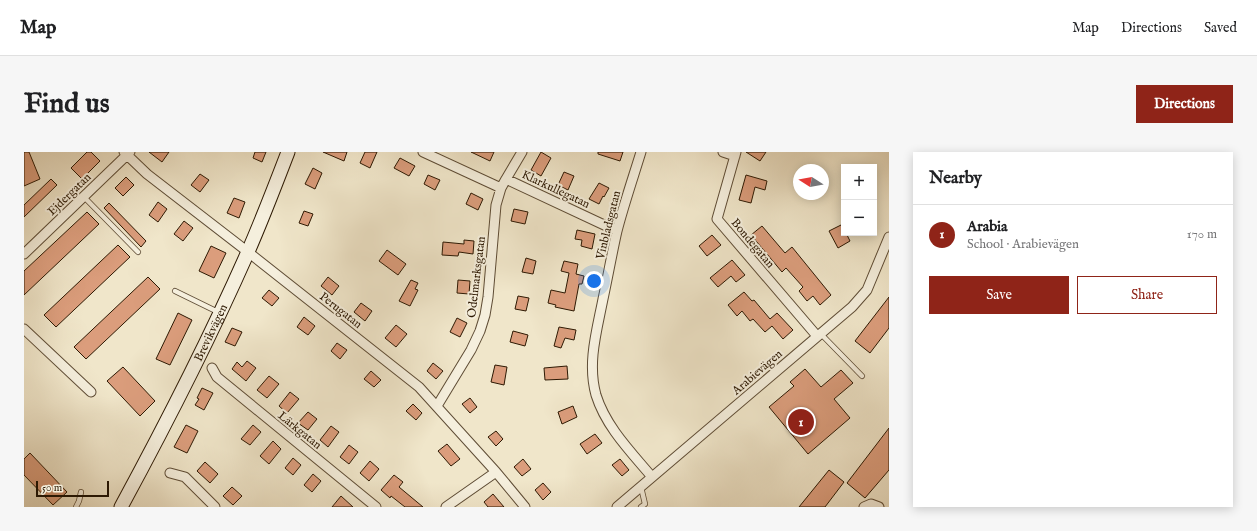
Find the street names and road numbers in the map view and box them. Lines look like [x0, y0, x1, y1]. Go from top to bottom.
street label: Klarkullegatan [519, 167, 593, 212]
street label: Ejdergatan [44, 169, 95, 219]
street label: Vinbladsgatan [592, 189, 624, 262]
street label: Bondegatan [728, 215, 778, 272]
street label: Odelmarksgatan [464, 235, 489, 319]
street label: Perugatan [316, 289, 366, 332]
street label: Brevikvägen [191, 301, 231, 364]
street label: Arabievägen [728, 346, 786, 399]
street label: Lärkgatan [275, 408, 325, 453]

